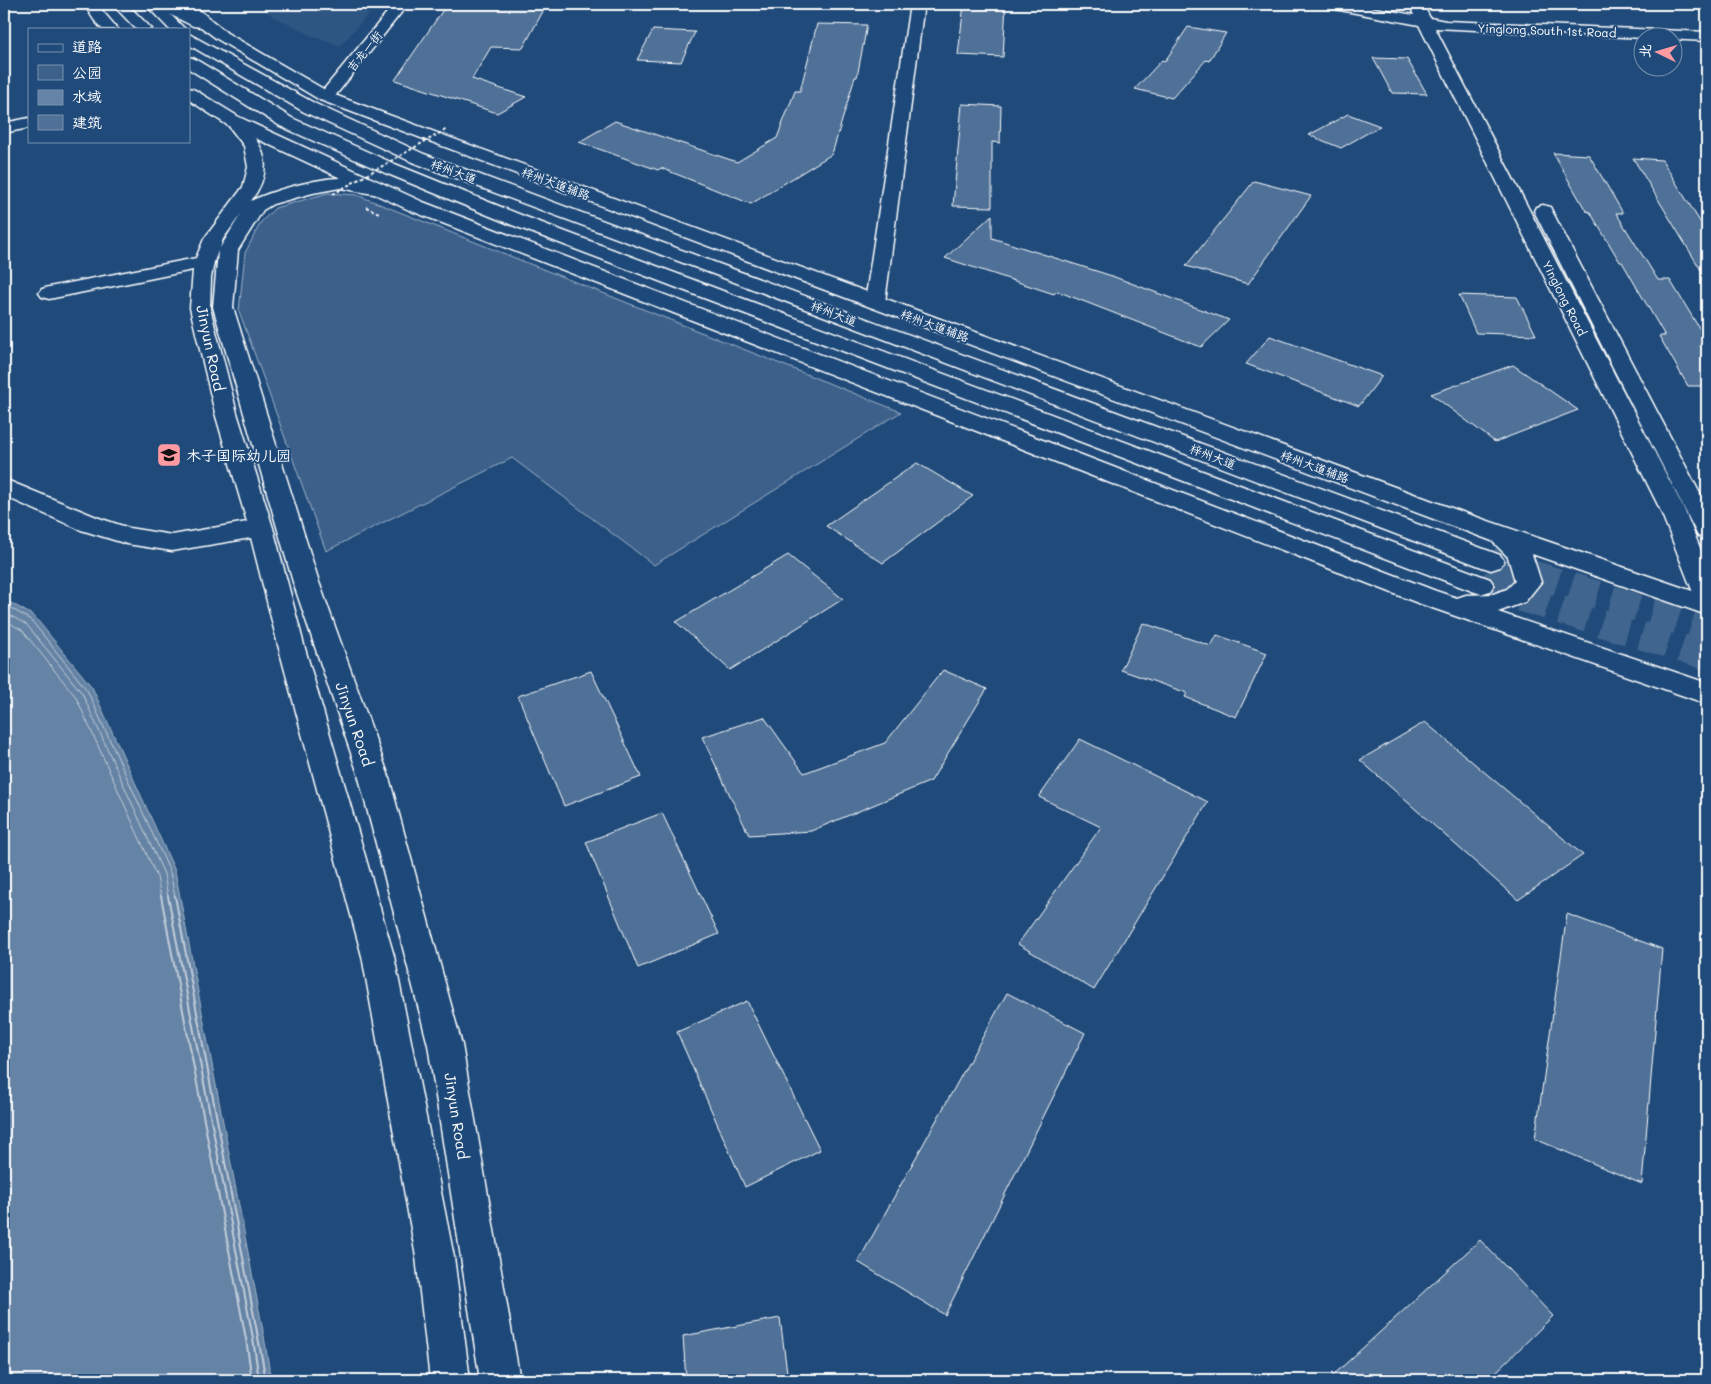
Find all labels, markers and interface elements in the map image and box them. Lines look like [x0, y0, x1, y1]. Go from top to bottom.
street label: Yinglong South 1st Road [1477, 20, 1617, 40]
street label: 吉龙一街 [343, 27, 385, 75]
legend [28, 28, 190, 142]
north arrow [1634, 28, 1684, 78]
text: 道路 [72, 36, 102, 56]
text: 北 [1634, 43, 1655, 59]
text: 公园 [72, 62, 102, 82]
text: 水域 [72, 86, 102, 106]
text: 建筑 [72, 112, 102, 132]
street label: 梓州大道 [429, 155, 479, 187]
street label: 梓州大道辅路 [519, 163, 593, 203]
street label: Yinglong Road [1539, 258, 1591, 339]
street label: 梓州大道 [809, 297, 859, 329]
street label: Jinyun Road [192, 303, 230, 393]
street label: 梓州大道辅路 [898, 305, 972, 345]
street label: 梓州大道 [1188, 440, 1238, 472]
school or university icon: 木子国际幼儿园 [156, 442, 182, 468]
place label: 木子国际幼儿园 [186, 445, 291, 465]
street label: 梓州大道辅路 [1278, 446, 1352, 486]
street label: Jinyun Road [331, 679, 379, 769]
street label: Jinyun Road [440, 1071, 474, 1161]

